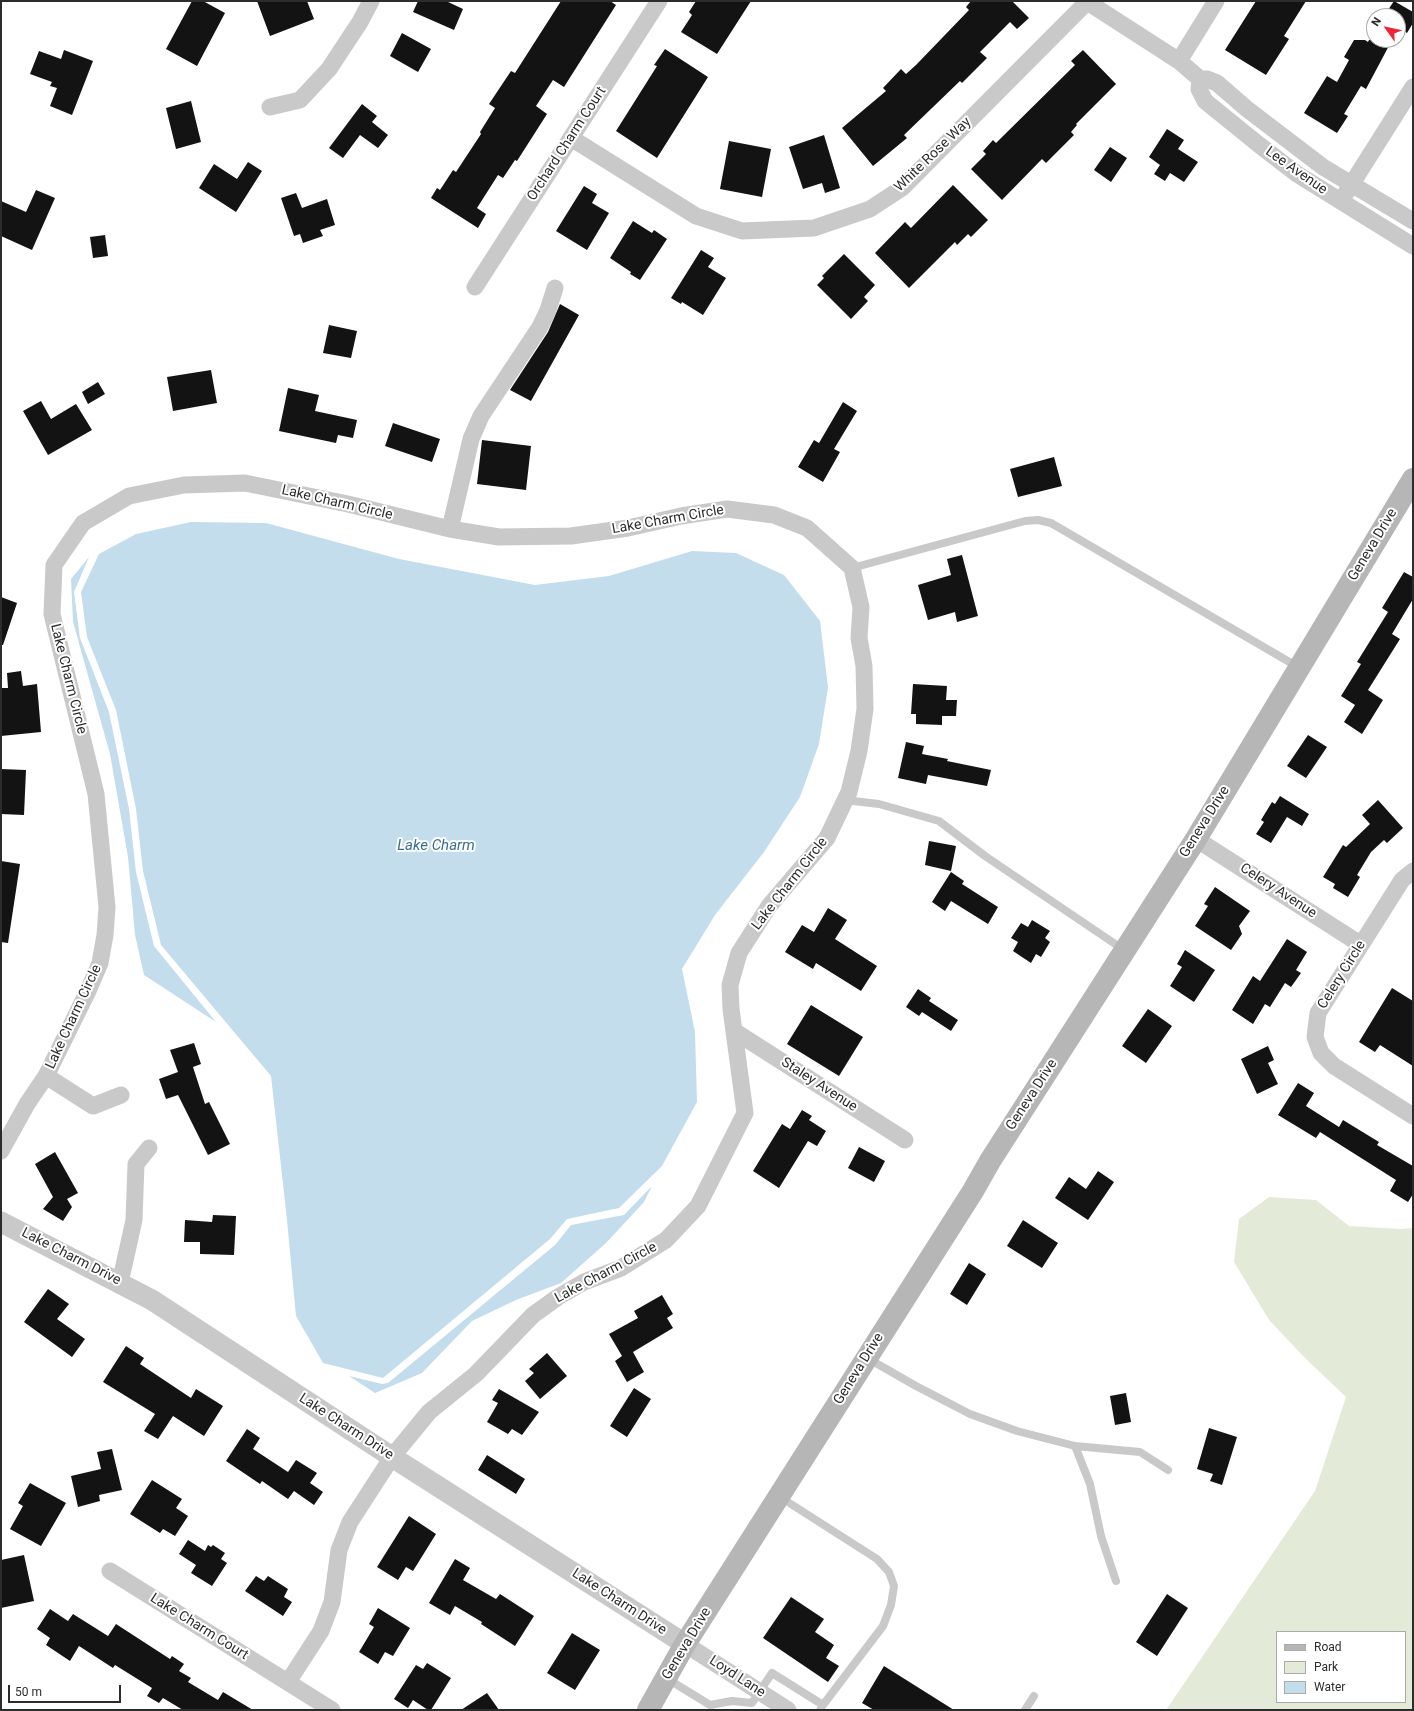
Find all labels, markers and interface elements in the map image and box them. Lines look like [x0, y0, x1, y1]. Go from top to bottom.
north arrow [1366, 8, 1406, 48]
text: N [1369, 15, 1384, 29]
street label: Orchard Charm Court [524, 84, 610, 204]
street label: White Rose Way [891, 114, 975, 196]
street label: Lee Avenue [1262, 144, 1330, 198]
street label: Lake Charm Circle [280, 482, 394, 524]
street label: Lake Charm Circle [611, 502, 725, 538]
street label: Geneva Drive [1345, 506, 1401, 584]
street label: Lake Charm Circle [46, 622, 90, 736]
street label: Geneva Drive [1176, 783, 1234, 861]
street label: Lake Charm Circle [749, 834, 831, 934]
water label: Lake Charm [397, 837, 475, 855]
street label: Celery Avenue [1236, 860, 1320, 922]
street label: Celery Circle [1314, 938, 1370, 1012]
street label: Lake Charm Circle [42, 962, 106, 1072]
street label: Staley Avenue [778, 1054, 860, 1116]
street label: Geneva Drive [1003, 1056, 1061, 1134]
street label: Lake Charm Drive [18, 1225, 124, 1289]
street label: Lake Charm Circle [552, 1239, 660, 1307]
street label: Geneva Drive [830, 1330, 888, 1408]
street label: Lake Charm Drive [296, 1390, 396, 1464]
street label: Lake Charm Drive [569, 1565, 669, 1639]
street label: Lake Charm Court [147, 1590, 251, 1664]
street label: Geneva Drive [659, 1605, 715, 1683]
legend [1276, 1631, 1406, 1703]
text: Road [1314, 1640, 1342, 1654]
street label: Loyd Lane [706, 1653, 768, 1701]
text: Park [1314, 1660, 1338, 1674]
scale bar [10, 1677, 123, 1703]
text: Water [1314, 1680, 1345, 1694]
text: 50 m [15, 1685, 42, 1699]

